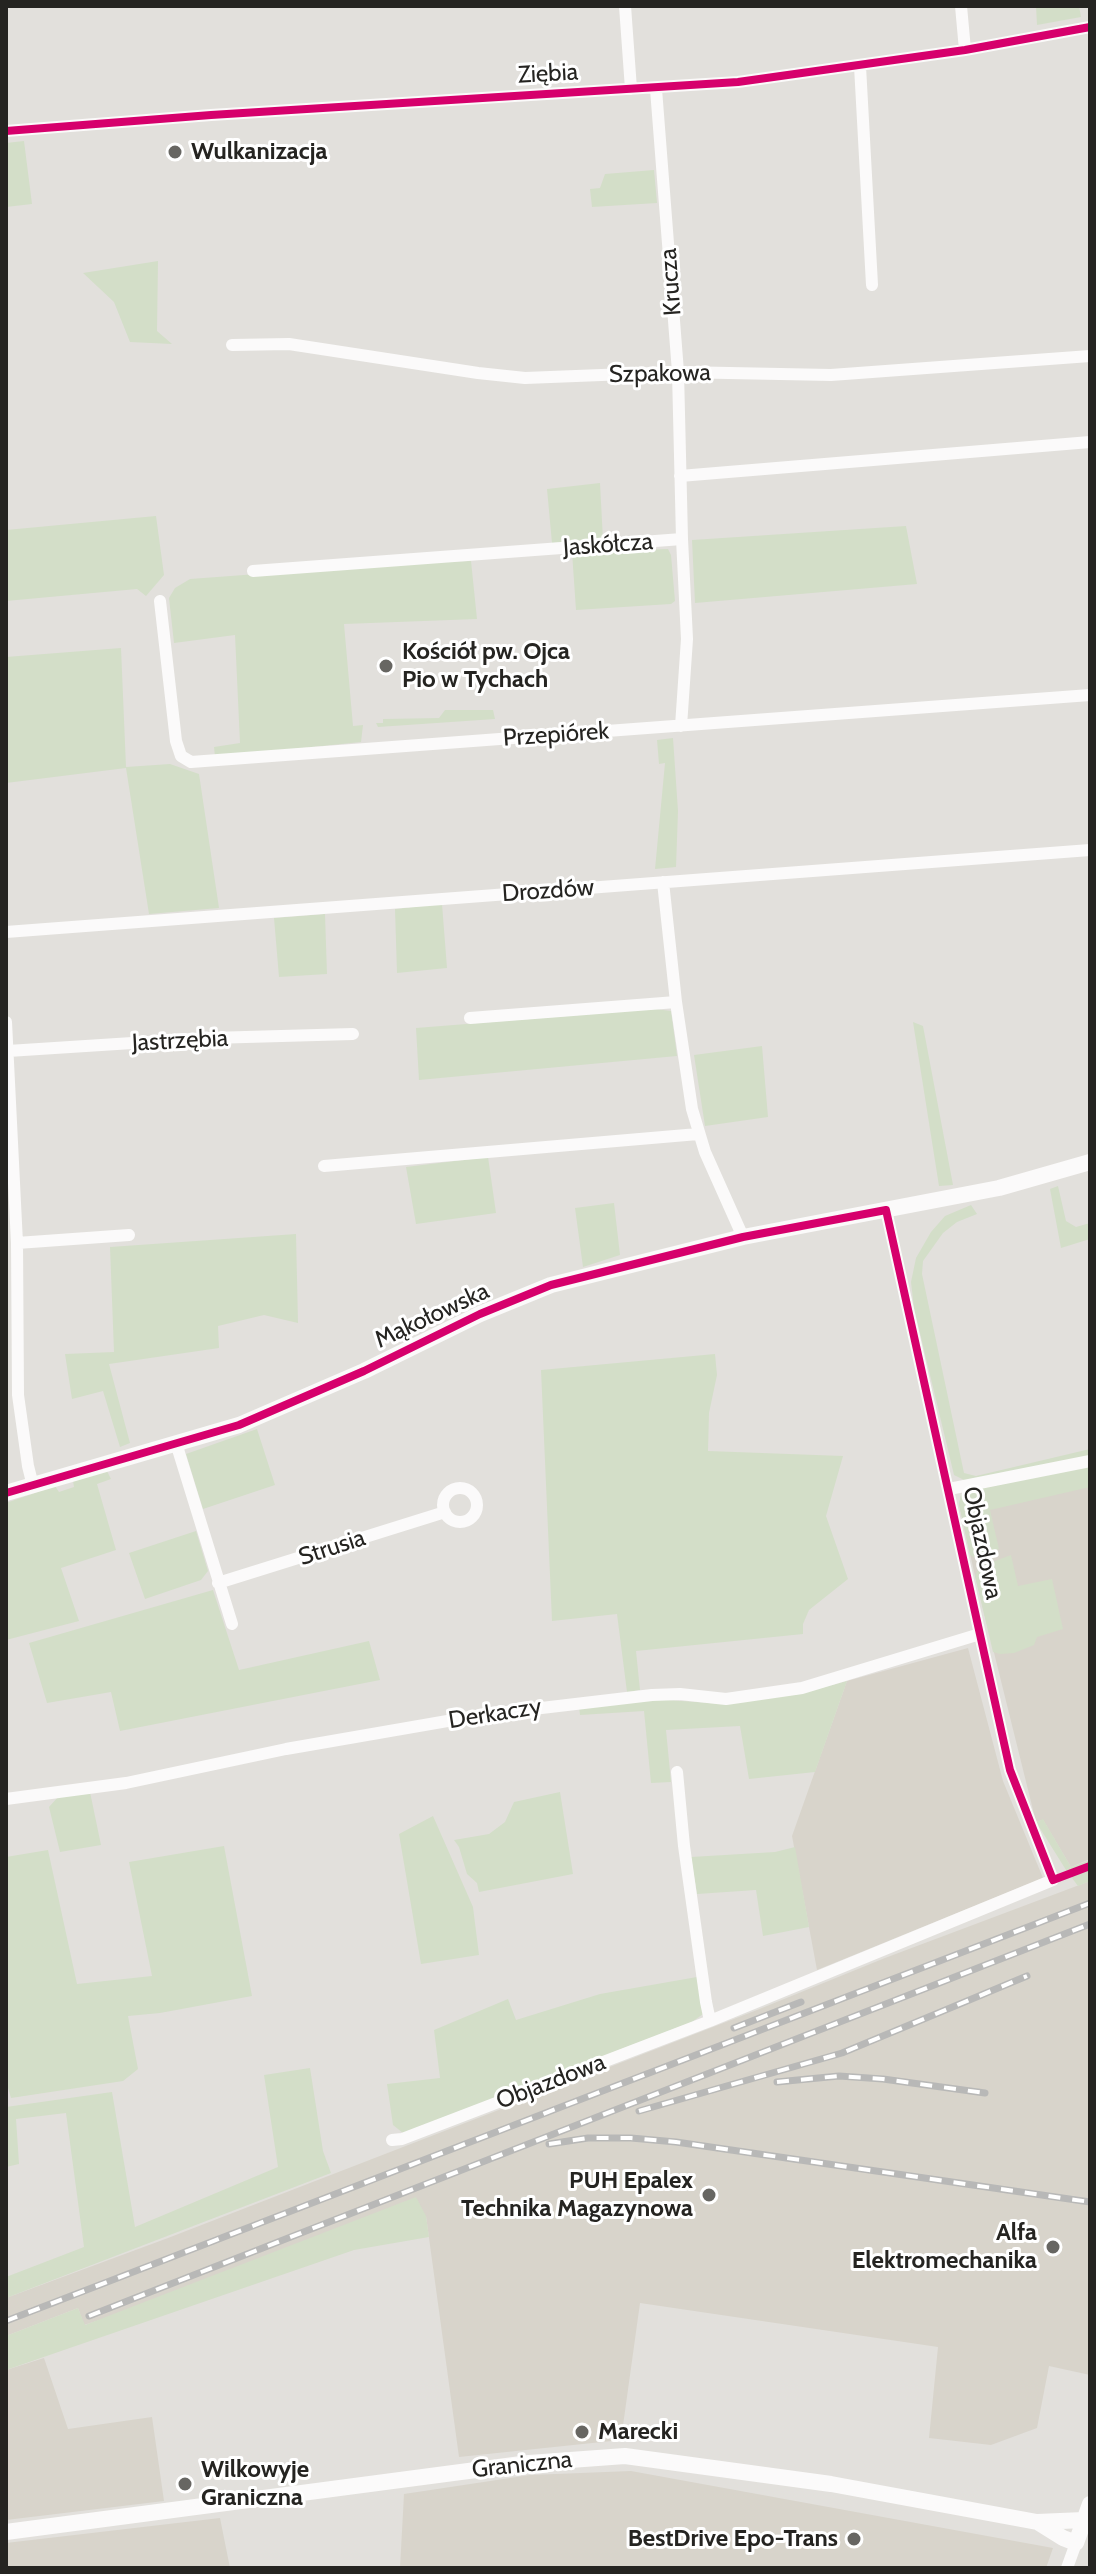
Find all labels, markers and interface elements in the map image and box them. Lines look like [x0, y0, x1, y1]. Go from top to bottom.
street label: Ziębia [517, 58, 579, 90]
place label: Wulkanizacja [191, 138, 327, 166]
marker: Wulkanizacja [166, 143, 184, 161]
street label: Krucza [654, 247, 688, 317]
street label: Szpakowa [609, 359, 711, 389]
street label: Jaskółcza [562, 527, 654, 563]
place label: Kościół pw. Ojca Pio w Tychach [402, 638, 570, 694]
marker: Kościół pw. Ojca Pio w Tychach [377, 657, 395, 675]
street label: Przepiórek [502, 717, 610, 753]
street label: Drozdów [501, 873, 595, 909]
street label: Jastrzębia [131, 1024, 229, 1058]
street label: Mąkołowska [370, 1277, 494, 1355]
street label: Objazdowa [956, 1484, 1008, 1602]
street label: Strusia [295, 1524, 369, 1572]
street label: Derkaczy [446, 1692, 544, 1736]
street label: Objazdowa [492, 2048, 610, 2116]
place label: PUH Epalex Technika Magazynowa [461, 2167, 693, 2223]
marker: PUH Epalex Technika Magazynowa [700, 2186, 718, 2204]
place label: Alfa Elektromechanika [852, 2219, 1037, 2275]
marker: Alfa Elektromechanika [1044, 2238, 1062, 2256]
place label: Marecki [598, 2418, 678, 2446]
marker: Marecki [573, 2423, 591, 2441]
street label: Graniczna [470, 2445, 574, 2485]
place label: Wilkowyje Graniczna [201, 2456, 309, 2512]
marker: Wilkowyje Graniczna [176, 2475, 194, 2493]
place label: BestDrive Epo-Trans [628, 2525, 838, 2553]
marker: BestDrive Epo-Trans [845, 2530, 863, 2548]

